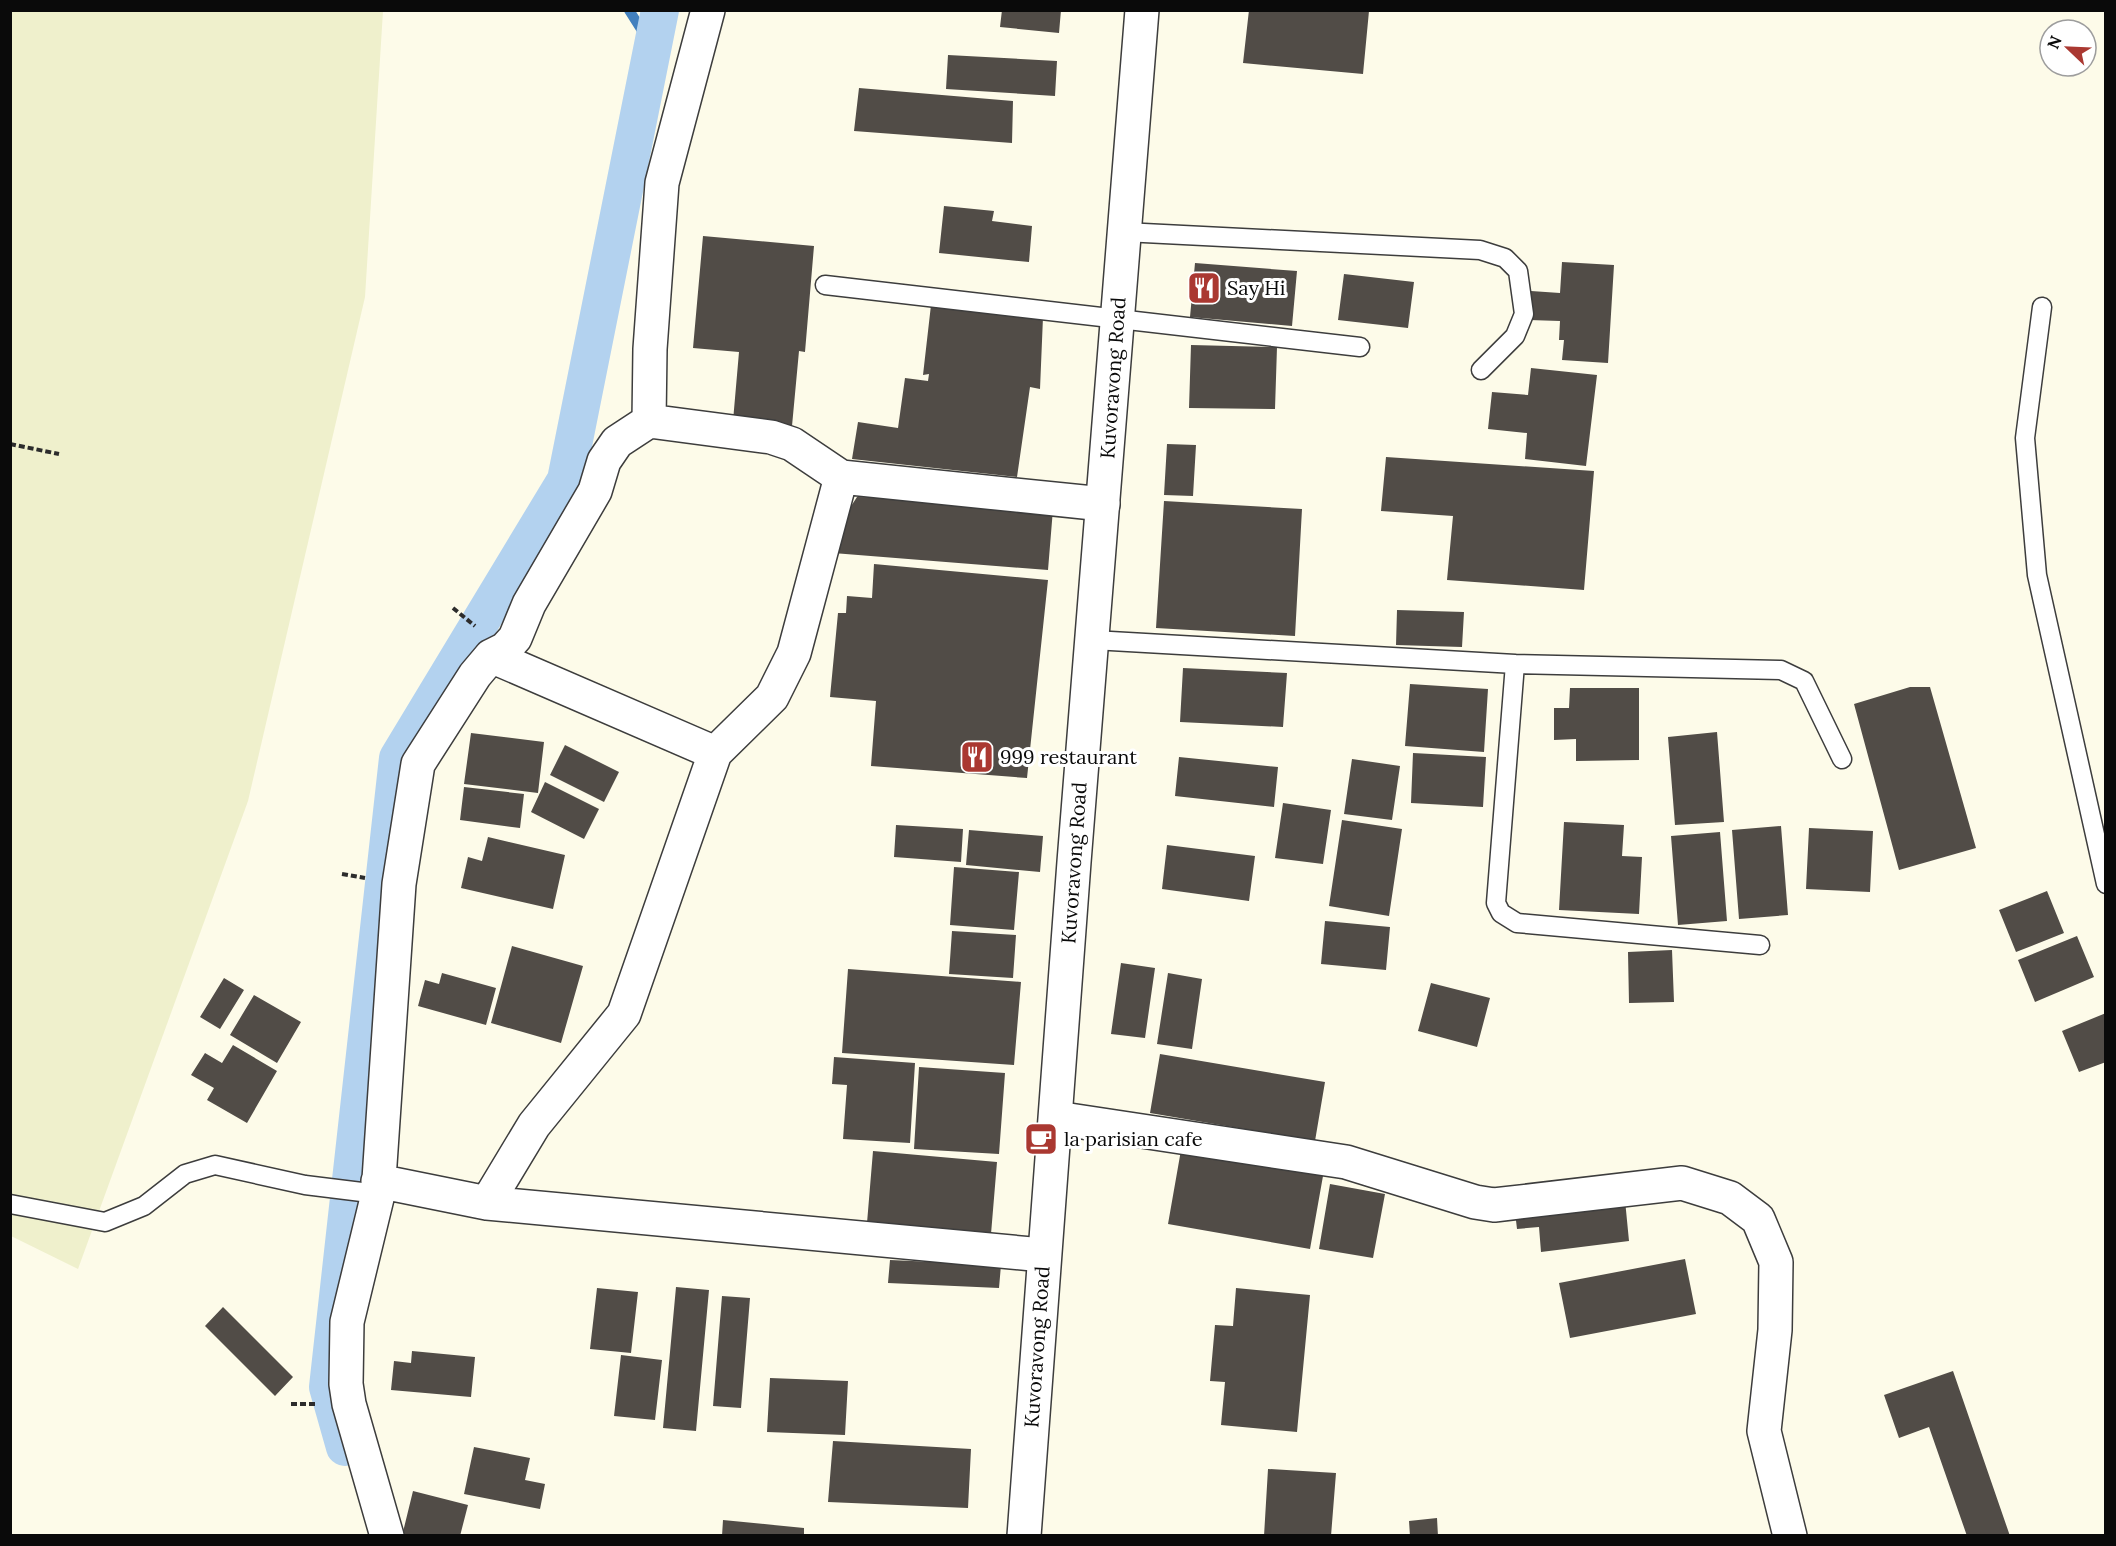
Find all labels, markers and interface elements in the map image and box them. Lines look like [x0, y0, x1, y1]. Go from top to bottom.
north arrow [2038, 18, 2098, 78]
text: N [2043, 33, 2066, 52]
restaurant icon: Say Hi [1186, 270, 1222, 306]
place label: Say Hi [1227, 275, 1285, 300]
street label: Kuvoravong Road [1094, 296, 1131, 460]
restaurant icon: 999 restaurant [959, 739, 995, 775]
place label: 999 restaurant [1000, 744, 1137, 769]
street label: Kuvoravong Road [1055, 781, 1092, 945]
cafe icon: la parisian cafe [1023, 1121, 1059, 1157]
place label: la parisian cafe [1064, 1126, 1203, 1151]
street label: Kuvoravong Road [1018, 1265, 1055, 1429]

